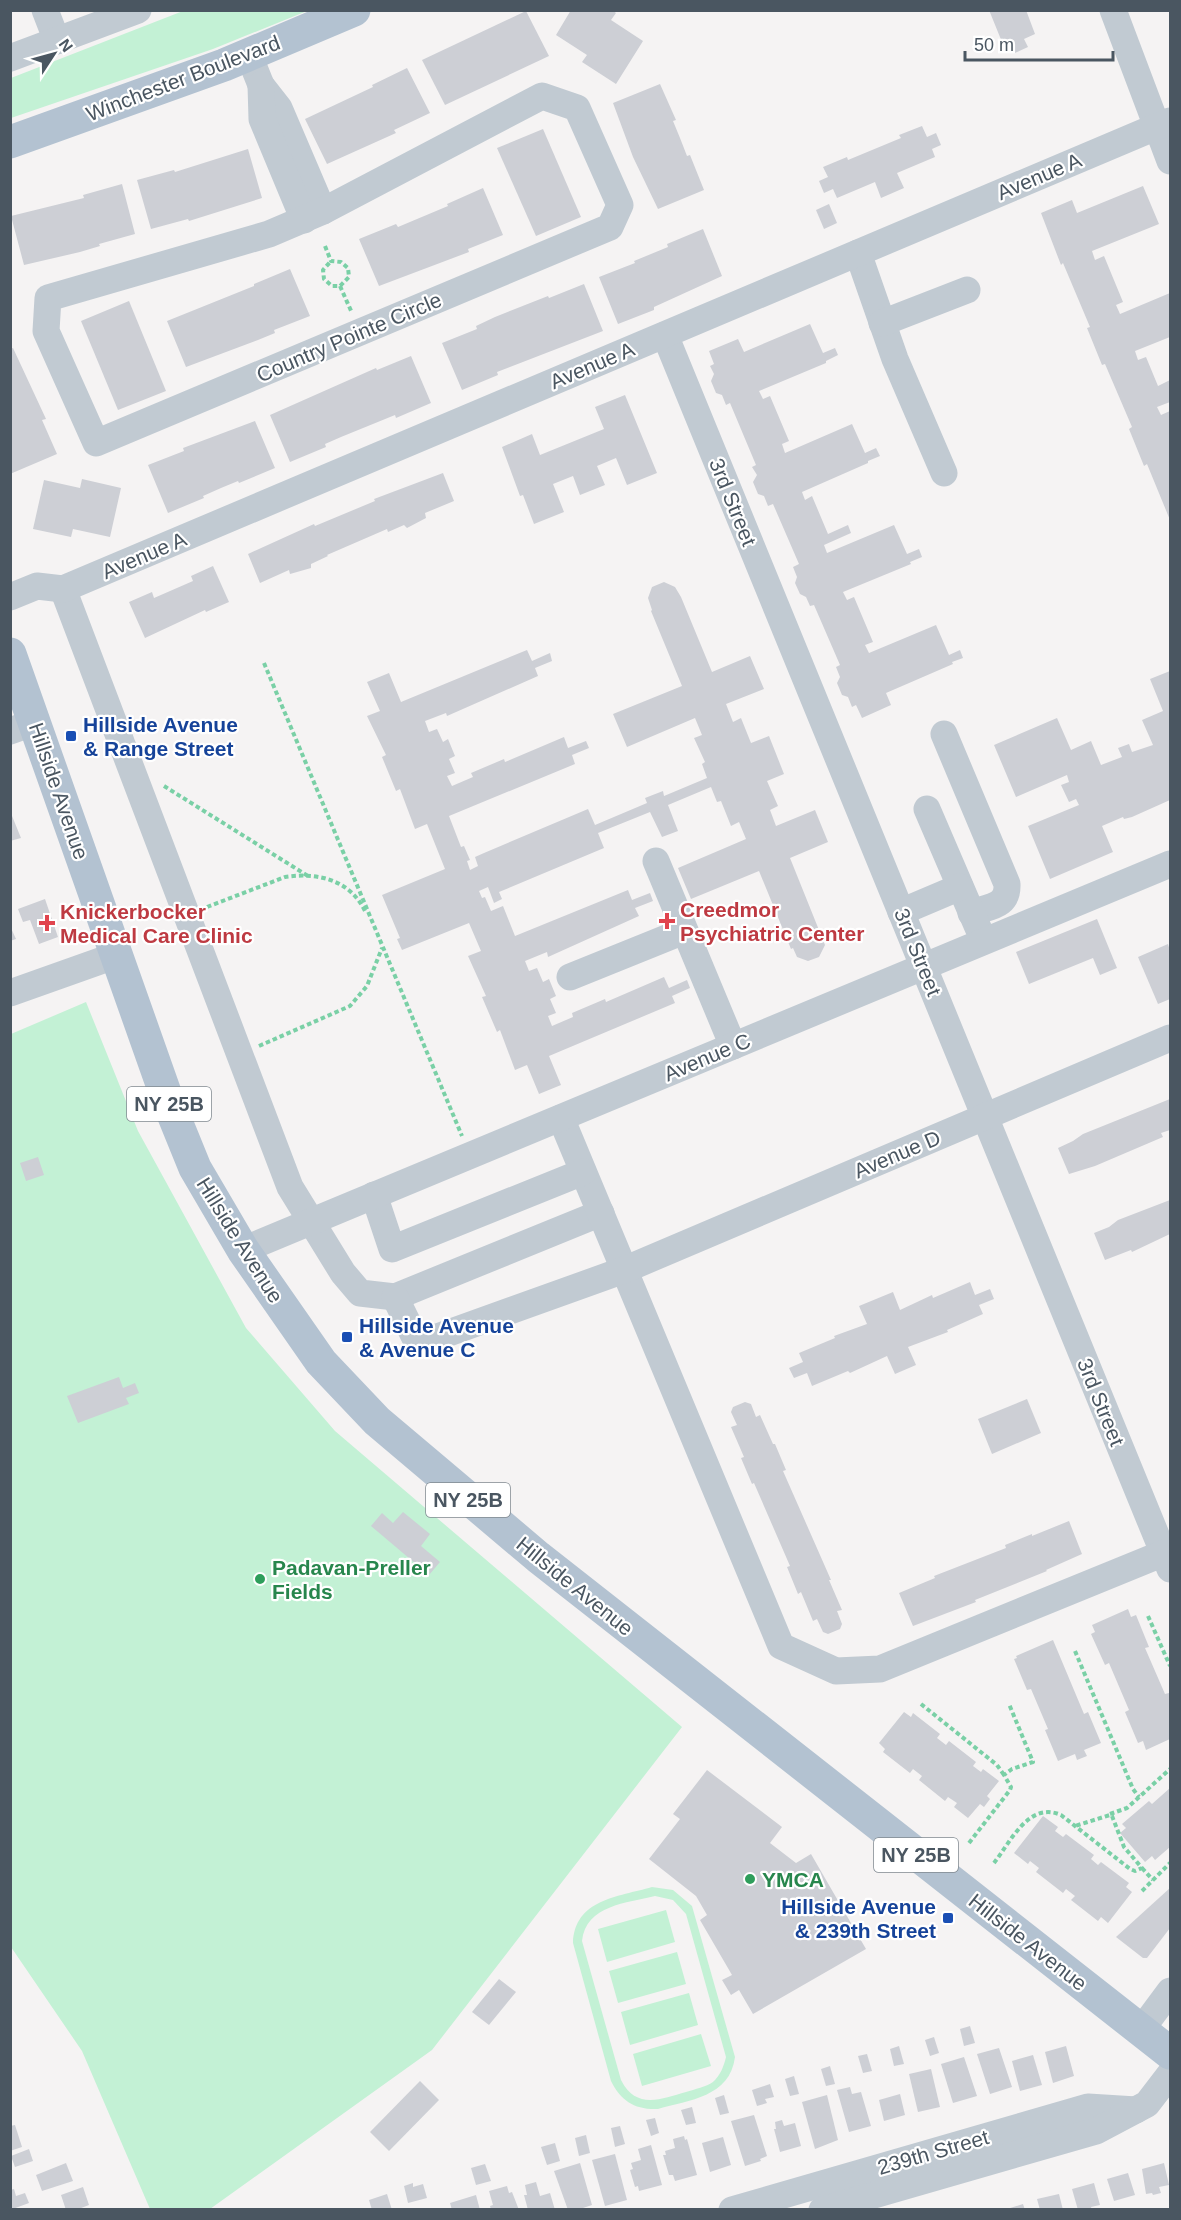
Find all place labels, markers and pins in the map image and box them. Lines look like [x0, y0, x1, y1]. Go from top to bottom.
place label: Hillside Avenue & Range Street [83, 713, 238, 760]
marker: Hillside Avenue & Range Street [64, 729, 78, 743]
place label: Creedmor Psychiatric Center [680, 898, 864, 945]
place label: Knickerbocker Medical Care Clinic [60, 900, 253, 947]
marker: Creedmor Psychiatric Center [658, 912, 676, 930]
marker: Knickerbocker Medical Care Clinic [38, 914, 56, 932]
place label: Hillside Avenue & Avenue C [359, 1314, 514, 1361]
marker: Hillside Avenue & Avenue C [340, 1330, 354, 1344]
place label: Padavan-Preller Fields [272, 1556, 431, 1603]
marker: Padavan-Preller Fields [253, 1572, 267, 1586]
place label: YMCA [762, 1868, 824, 1891]
marker: YMCA [743, 1872, 757, 1886]
place label: Hillside Avenue & 239th Street [781, 1895, 936, 1942]
marker: Hillside Avenue & 239th Street [941, 1911, 955, 1925]

